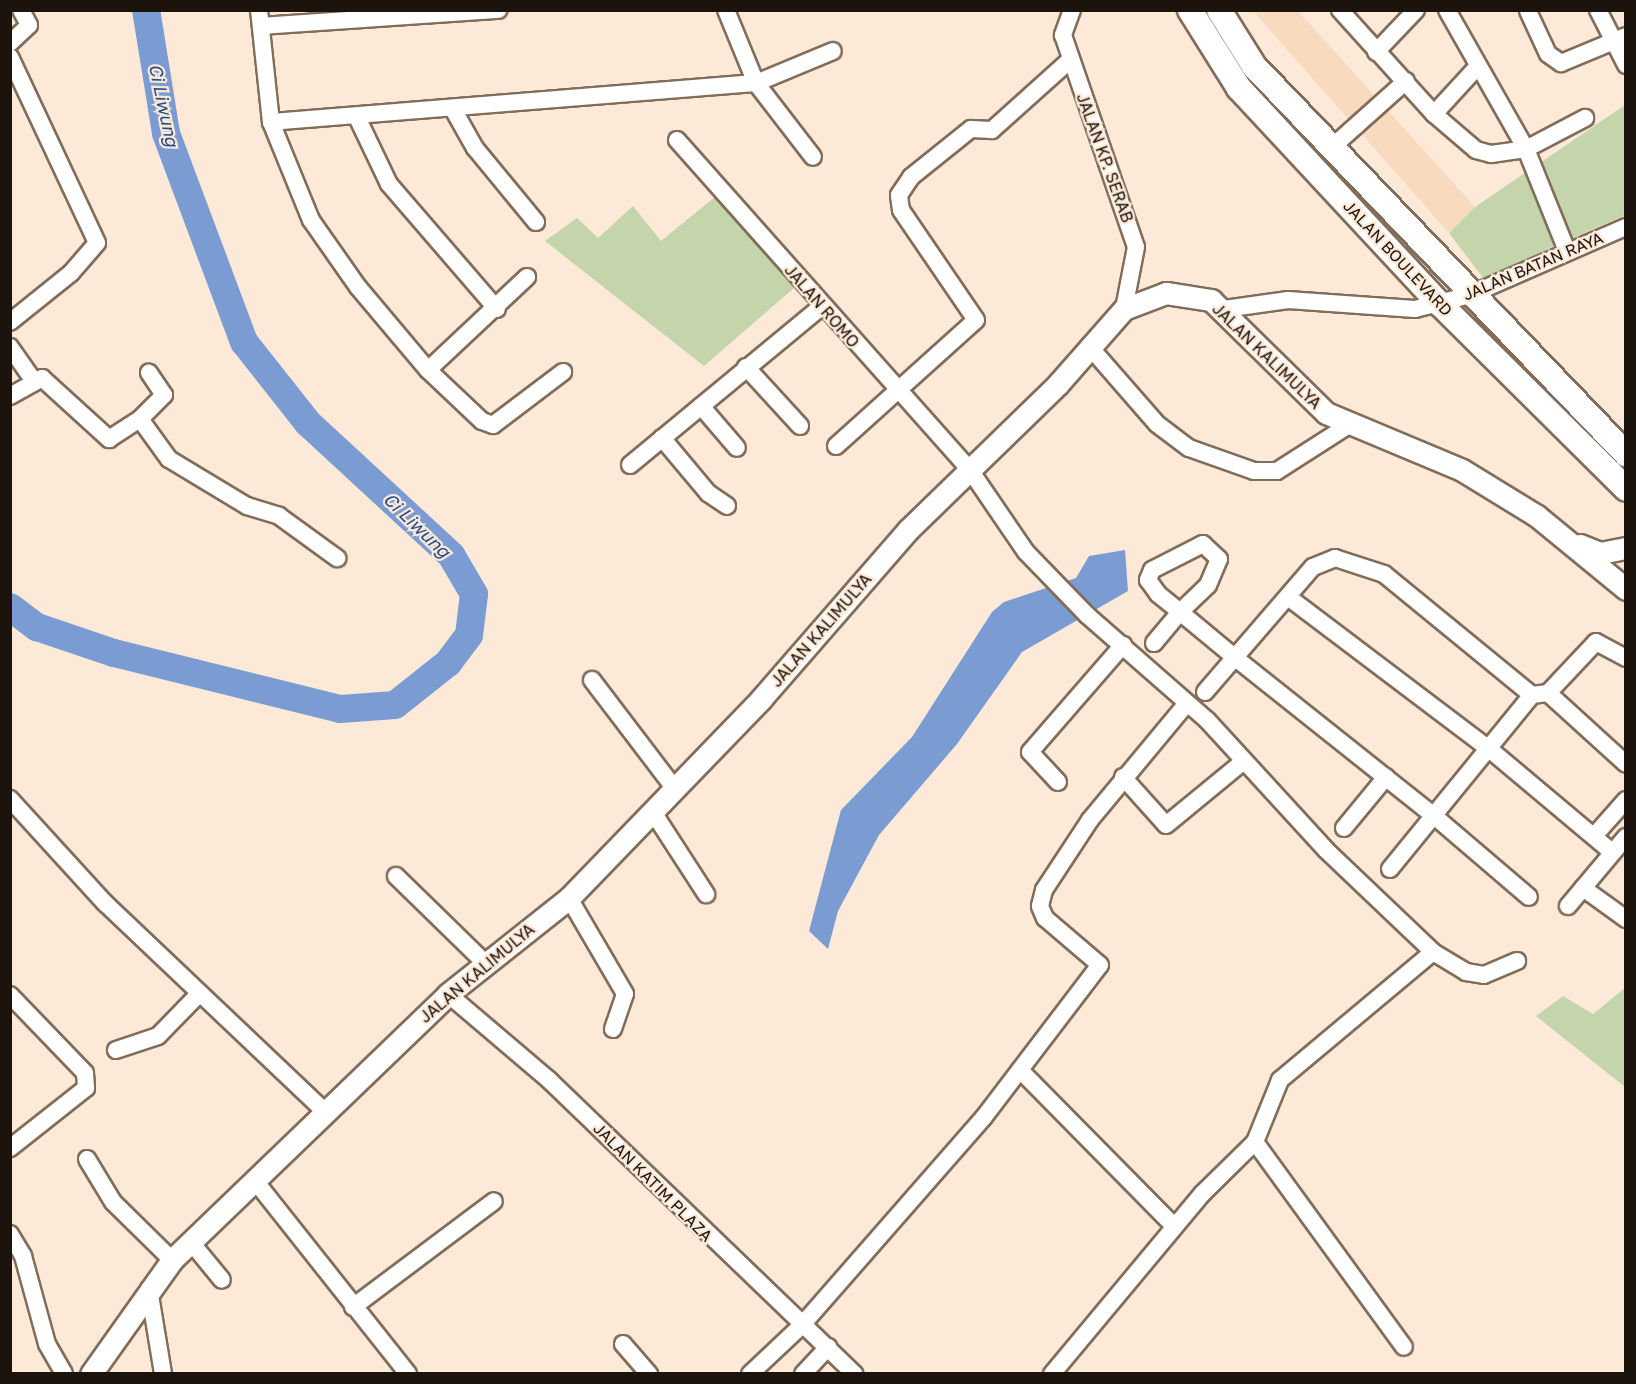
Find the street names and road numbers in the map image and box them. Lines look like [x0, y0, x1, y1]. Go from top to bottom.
street label: JALAN KP. SERAB [1073, 91, 1137, 225]
street label: JALAN BOULEVARD [1340, 196, 1456, 320]
street label: JALAN BATAN RAYA [1460, 228, 1606, 304]
street label: JALAN ROMO [781, 260, 863, 352]
street label: JALAN KALIMULYA [1209, 299, 1325, 413]
street label: JALAN KALIMULYA [767, 569, 875, 691]
street label: JALAN KALIMULYA [416, 919, 538, 1027]
street label: JALAN KATIM PLAZA [590, 1119, 716, 1245]

